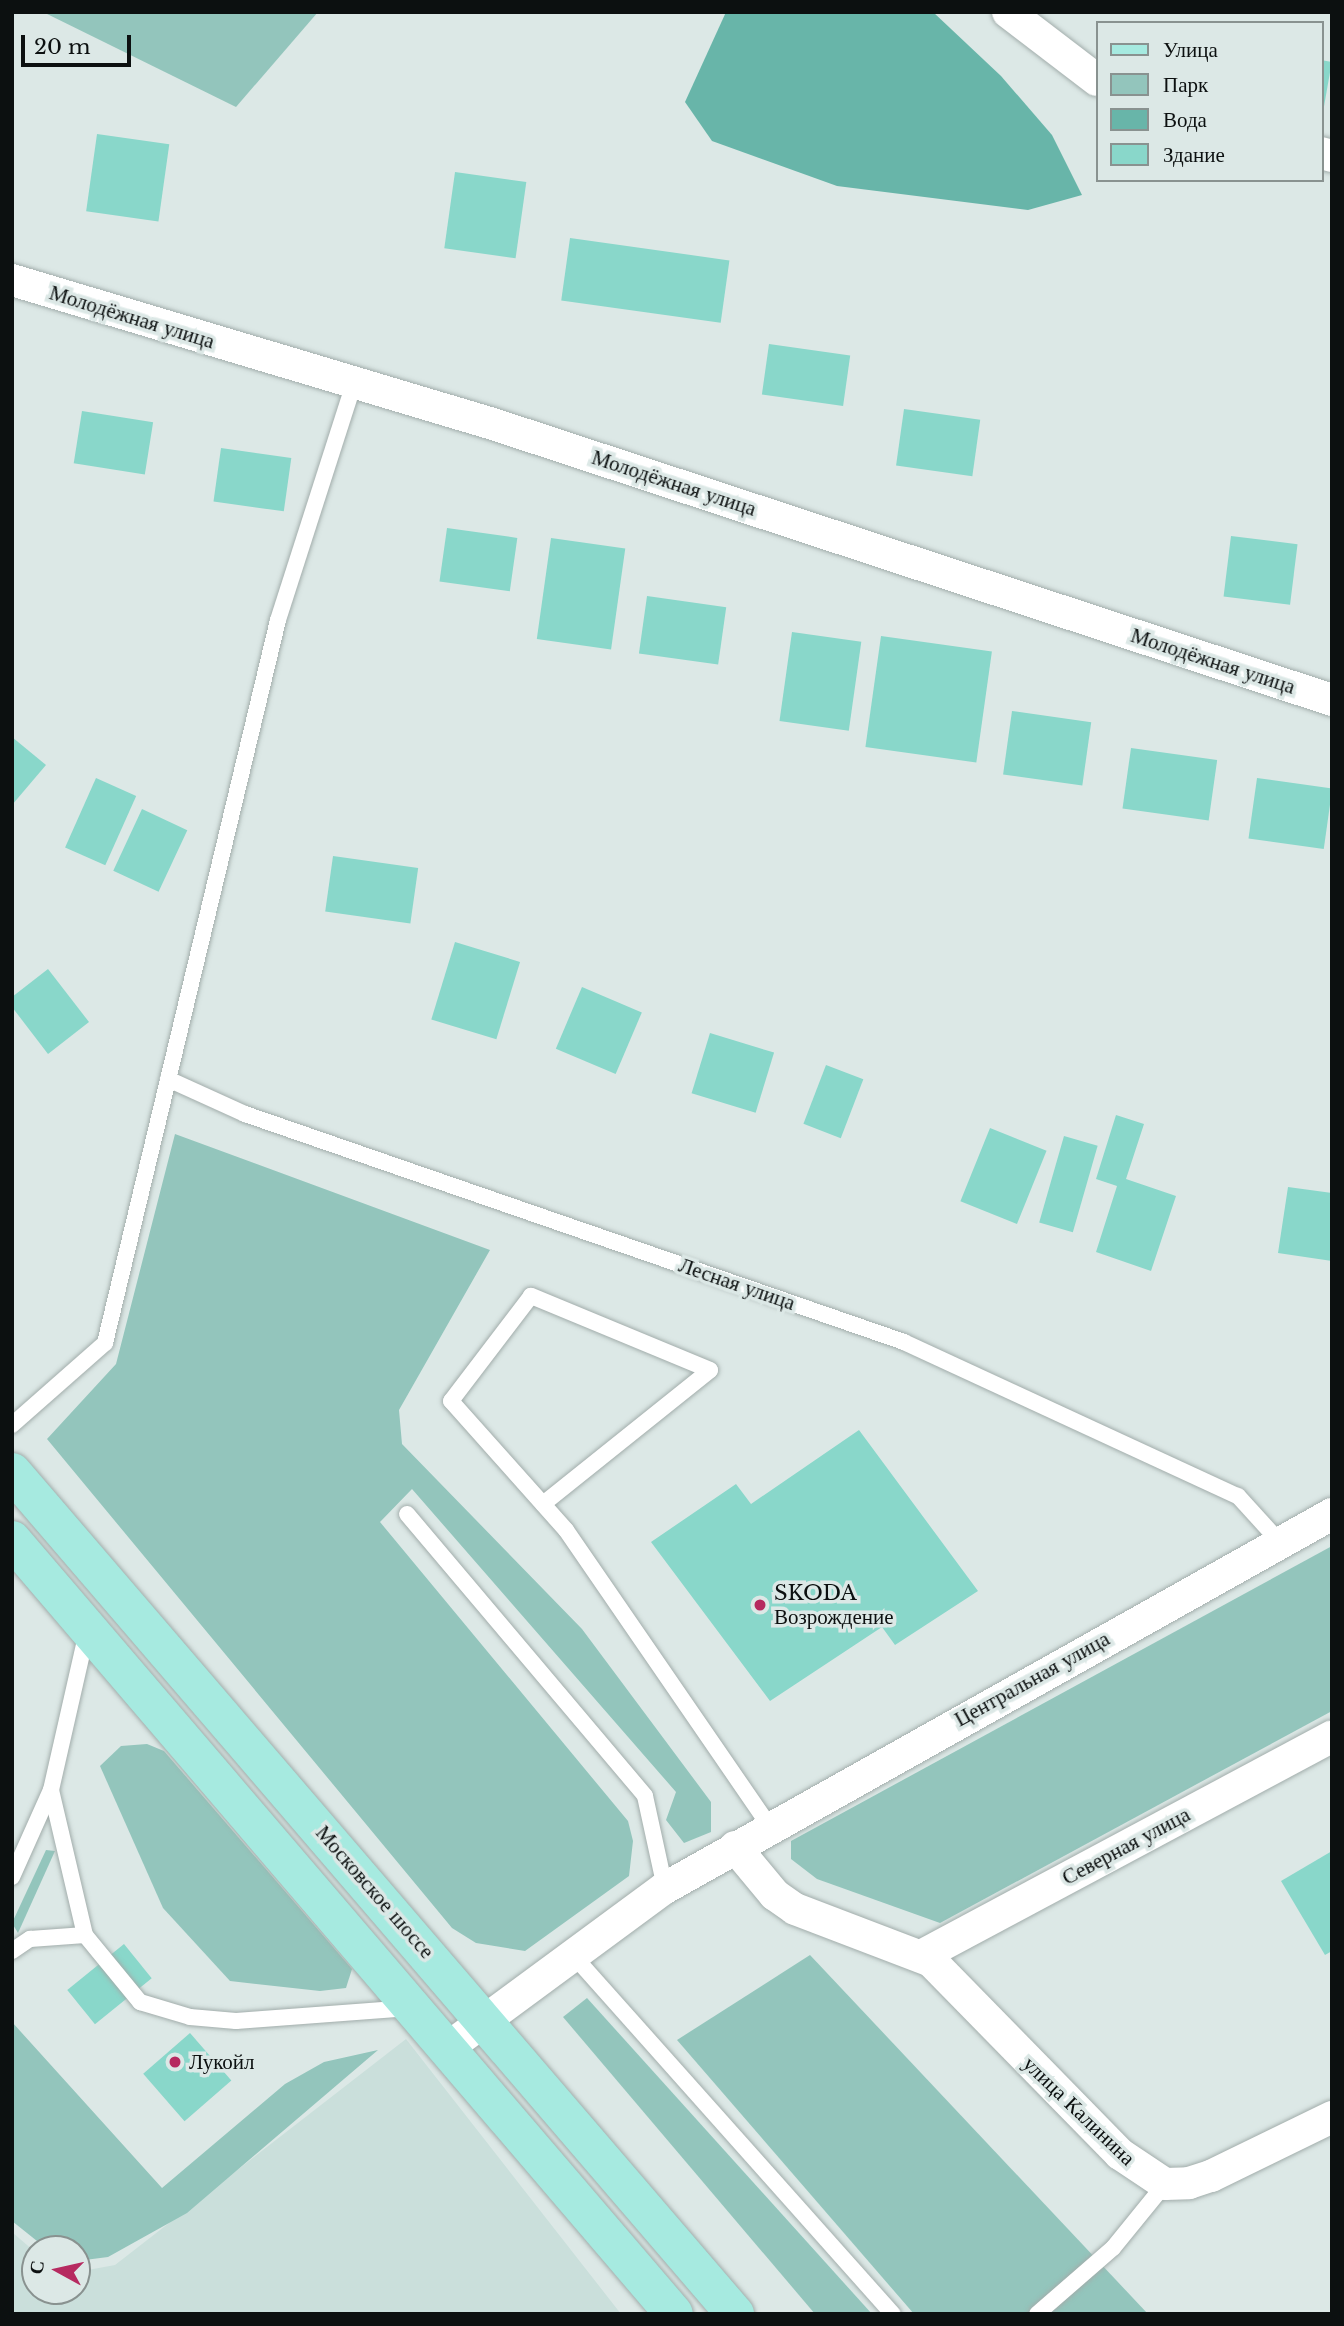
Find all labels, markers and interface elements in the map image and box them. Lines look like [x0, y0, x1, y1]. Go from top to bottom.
scale bar [24, 21, 135, 65]
legend [1096, 21, 1323, 182]
text: 20 m [34, 34, 91, 60]
text: Улица [1163, 37, 1218, 63]
text: Парк [1163, 72, 1208, 98]
text: Вода [1163, 107, 1207, 133]
text: Здание [1163, 142, 1225, 168]
street label: Молодёжная улица [46, 280, 218, 354]
street label: Молодёжная улица [589, 445, 759, 521]
street label: Молодёжная улица [1128, 623, 1298, 699]
street label: Лесная улица [676, 1252, 798, 1316]
place label: SKODA Возрождение [774, 1580, 894, 1630]
marker: SKODA Возрождение [752, 1597, 768, 1613]
street label: Центральная улица [950, 1626, 1114, 1732]
street label: Северная улица [1058, 1802, 1194, 1890]
street label: Московское шоссе [310, 1820, 440, 1964]
place label: Лукойл [189, 2049, 255, 2075]
street label: улица Калинина [1018, 2051, 1140, 2171]
marker: Лукойл [167, 2054, 183, 2070]
north arrow [21, 2235, 91, 2305]
text: С [24, 2259, 49, 2276]

